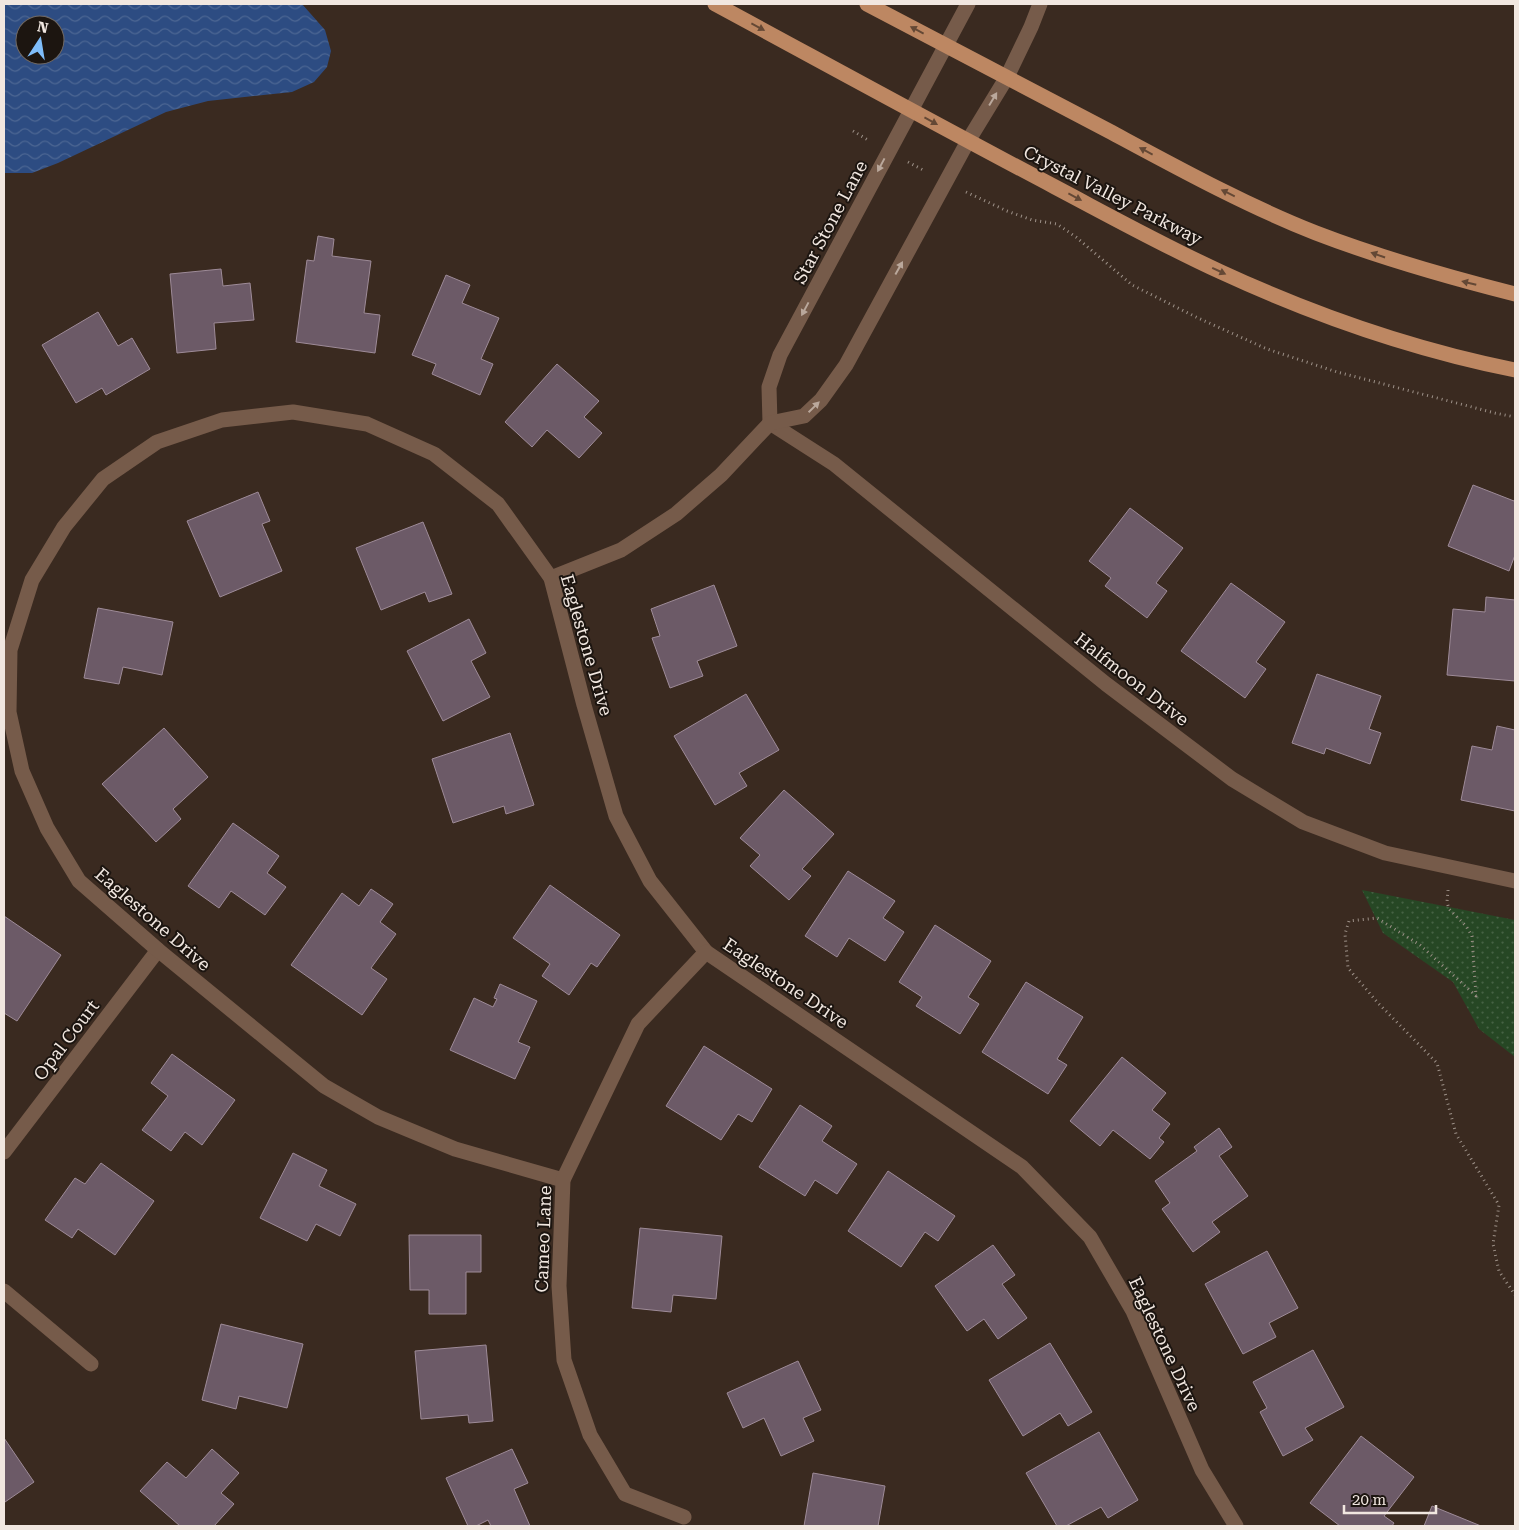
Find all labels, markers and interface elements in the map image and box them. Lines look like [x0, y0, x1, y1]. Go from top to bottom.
north arrow [15, 15, 65, 65]
text: N [36, 18, 50, 36]
one-way arrow [750, 23, 765, 31]
one-way arrow [910, 26, 924, 34]
one-way arrow [989, 93, 998, 106]
one-way arrow [924, 117, 939, 125]
street label: Crystal Valley Parkway [1020, 141, 1206, 249]
one-way arrow [1139, 147, 1153, 155]
street label: Star Stone Lane [789, 157, 871, 287]
one-way arrow [877, 159, 886, 172]
one-way arrow [1220, 189, 1235, 197]
one-way arrow [1068, 193, 1082, 201]
one-way arrow [1370, 251, 1385, 258]
one-way arrow [894, 262, 903, 275]
one-way arrow [1212, 267, 1227, 275]
one-way arrow [1462, 279, 1477, 287]
one-way arrow [801, 301, 809, 316]
one-way arrow [808, 401, 820, 413]
street label: Eaglestone Drive [557, 572, 617, 718]
street label: Halfmoon Drive [1071, 628, 1193, 730]
street label: Eaglestone Drive [91, 863, 215, 975]
street label: Eaglestone Drive [720, 933, 853, 1033]
street label: Opal Court [29, 995, 103, 1084]
street label: Cameo Lane [531, 1185, 555, 1293]
street label: Eaglestone Drive [1125, 1273, 1205, 1415]
scale bar [1344, 1482, 1436, 1514]
text: 20 m [1352, 1491, 1387, 1509]

